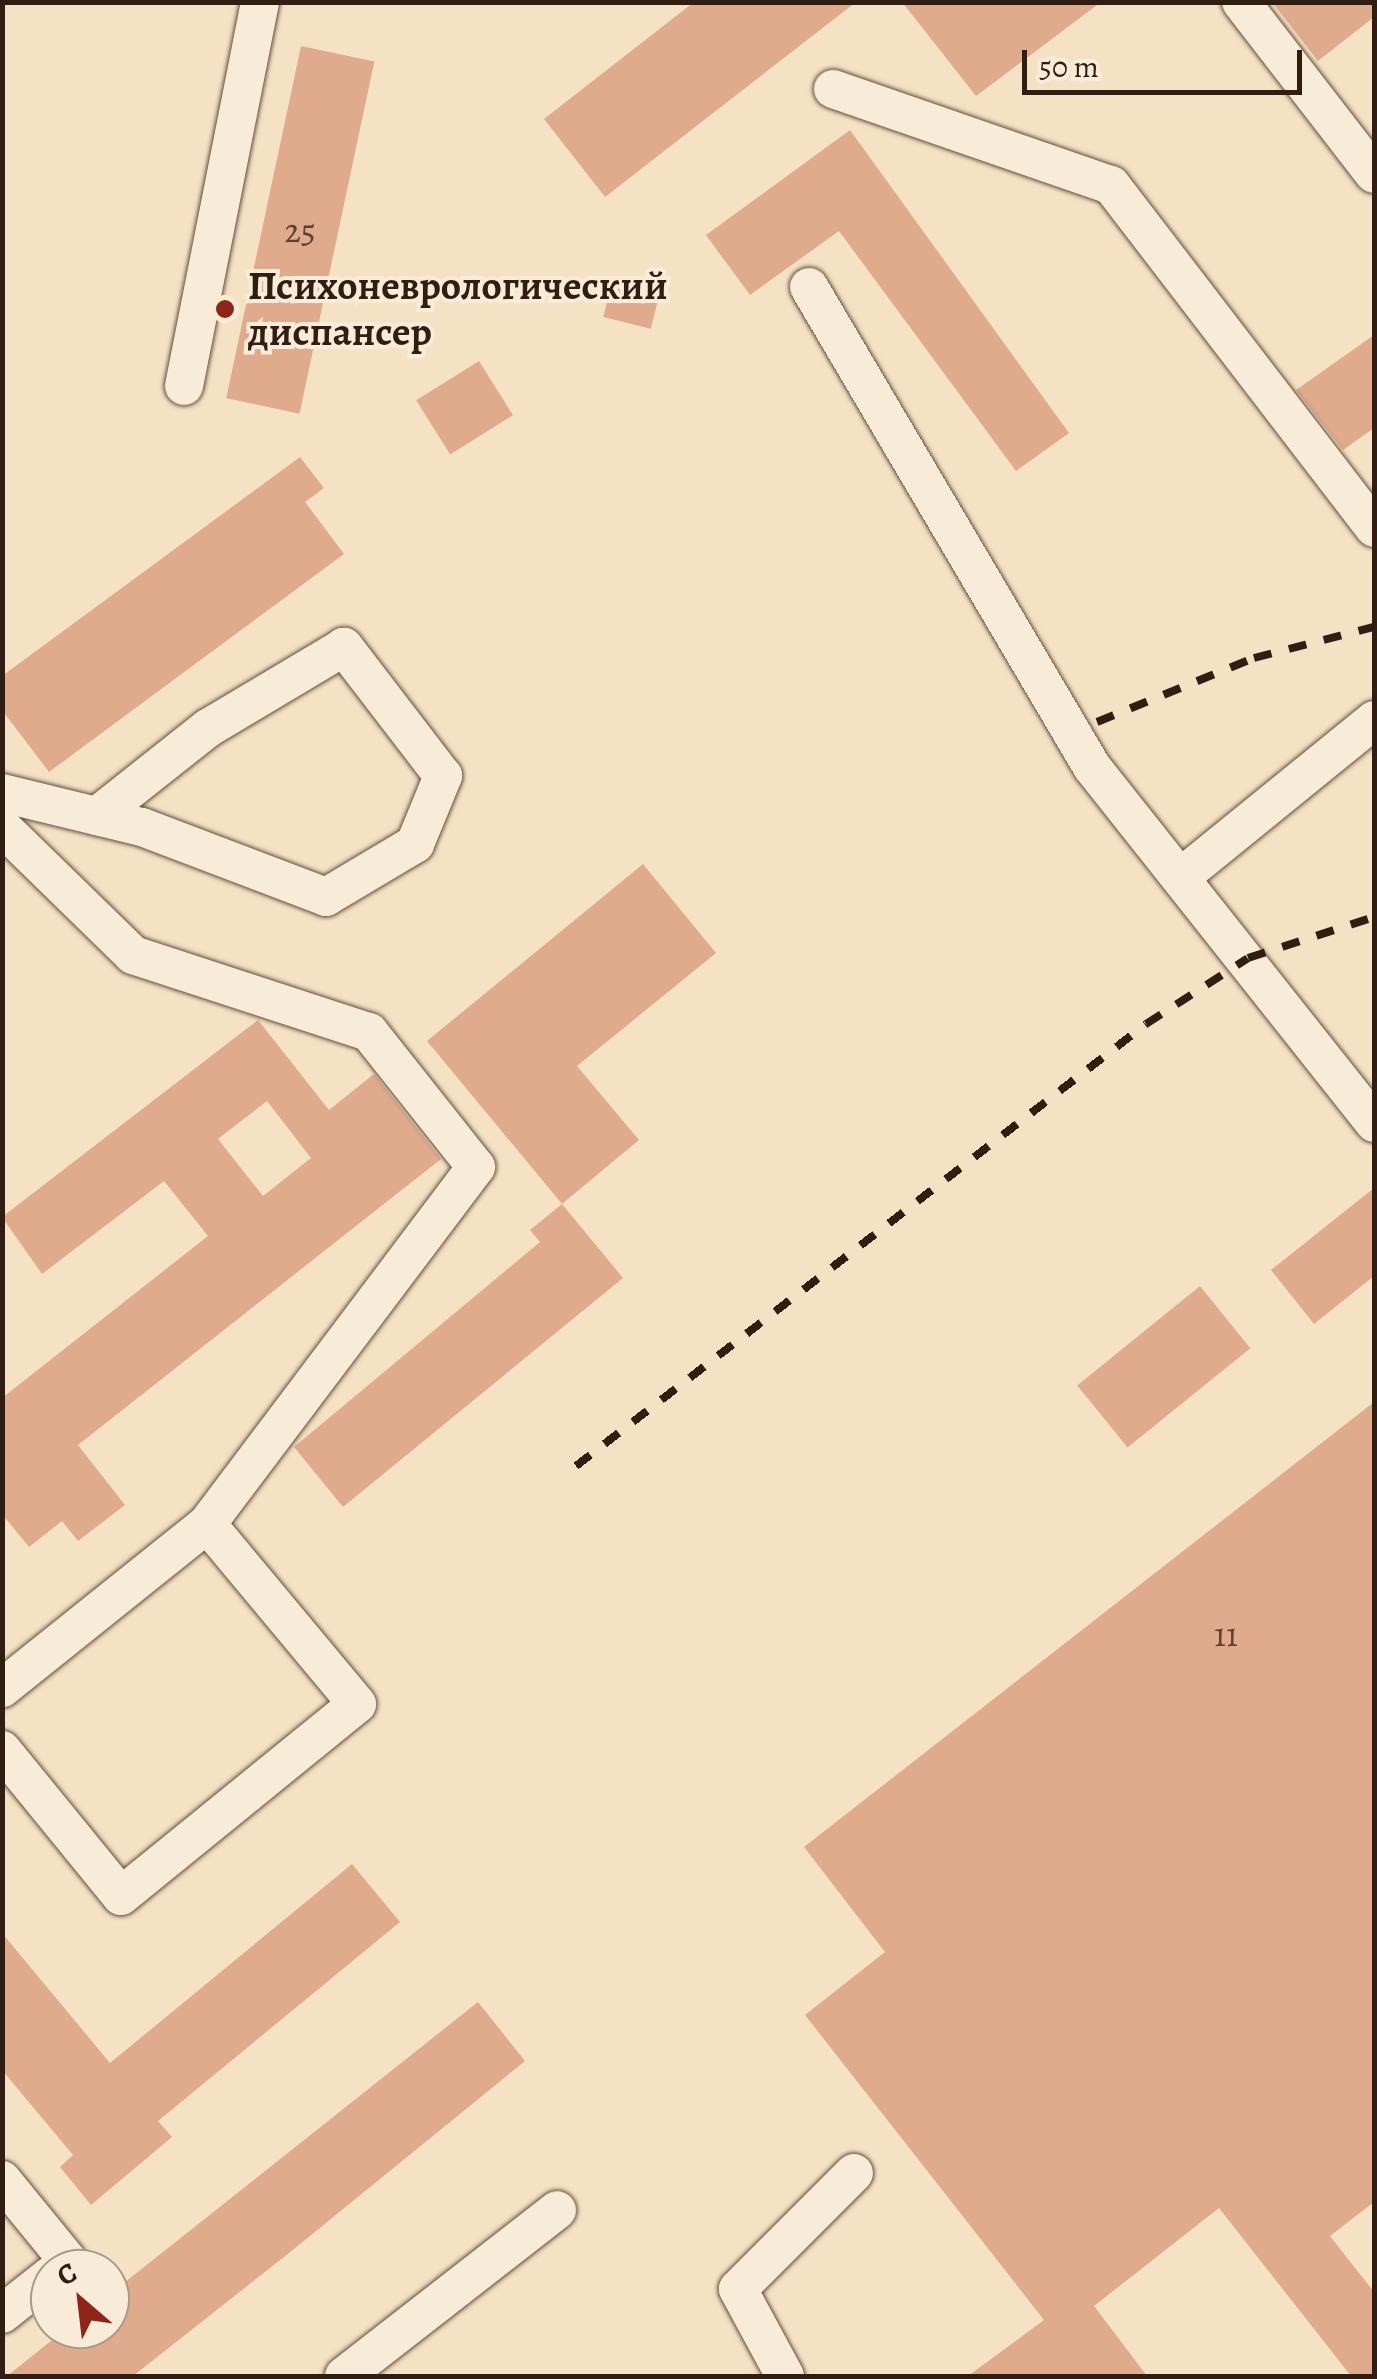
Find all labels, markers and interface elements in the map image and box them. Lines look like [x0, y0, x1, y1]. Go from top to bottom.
scale bar [1027, 30, 1307, 92]
text: 50 m [1039, 47, 1099, 87]
house number: 25 [284, 209, 316, 251]
place label: Психоневрологический диспансер [248, 262, 668, 356]
marker: Психоневрологический диспансер [212, 296, 238, 322]
house number: 11 [1214, 1613, 1238, 1655]
north arrow [30, 2249, 130, 2349]
text: С [50, 2253, 83, 2295]

